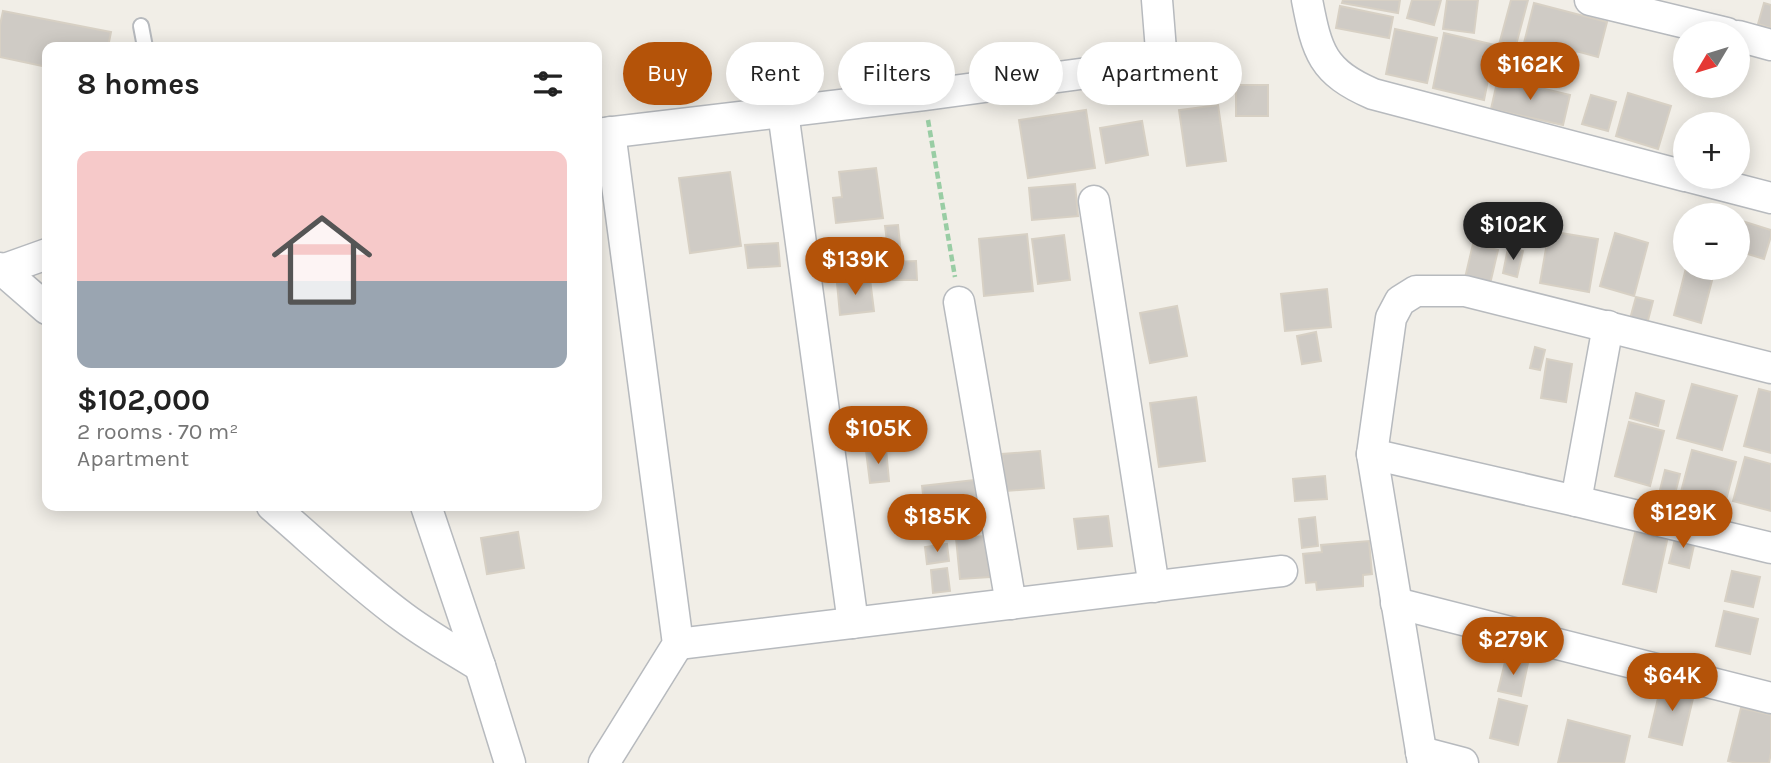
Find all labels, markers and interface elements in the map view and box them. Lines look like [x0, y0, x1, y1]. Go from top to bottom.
north arrow [1673, 21, 1750, 98]
map controls [1673, 21, 1750, 280]
chip: Buy [623, 42, 712, 105]
chip: Rent [726, 42, 824, 105]
chip: Filters [838, 42, 955, 105]
chip: New [969, 42, 1063, 105]
chip: Apartment [1077, 42, 1242, 105]
pin: $162K [1481, 42, 1579, 102]
text: $162K [1497, 51, 1563, 78]
icon: filters [529, 65, 567, 103]
text: 8 homes [77, 66, 200, 102]
button: + [1673, 112, 1750, 189]
icon: home [259, 197, 385, 323]
pin: $102K [1464, 202, 1562, 262]
button: − [1673, 203, 1750, 280]
text: $102K [1479, 211, 1547, 238]
pin: $139K [806, 238, 904, 297]
text: $139K [821, 246, 889, 273]
text: $102,000 [77, 382, 210, 418]
pin: $105K [829, 406, 927, 466]
text: $105K [844, 415, 912, 442]
text: 2 rooms · 70 m² [77, 418, 239, 445]
text: Apartment [77, 445, 189, 472]
pin: $129K [1634, 490, 1732, 550]
pin: $185K [888, 494, 986, 554]
text: $129K [1649, 499, 1717, 526]
text: $185K [903, 503, 971, 530]
pin: $279K [1464, 618, 1562, 677]
text: $279K [1478, 626, 1548, 653]
pin: $64K [1631, 654, 1713, 713]
text: $64K [1643, 662, 1701, 689]

